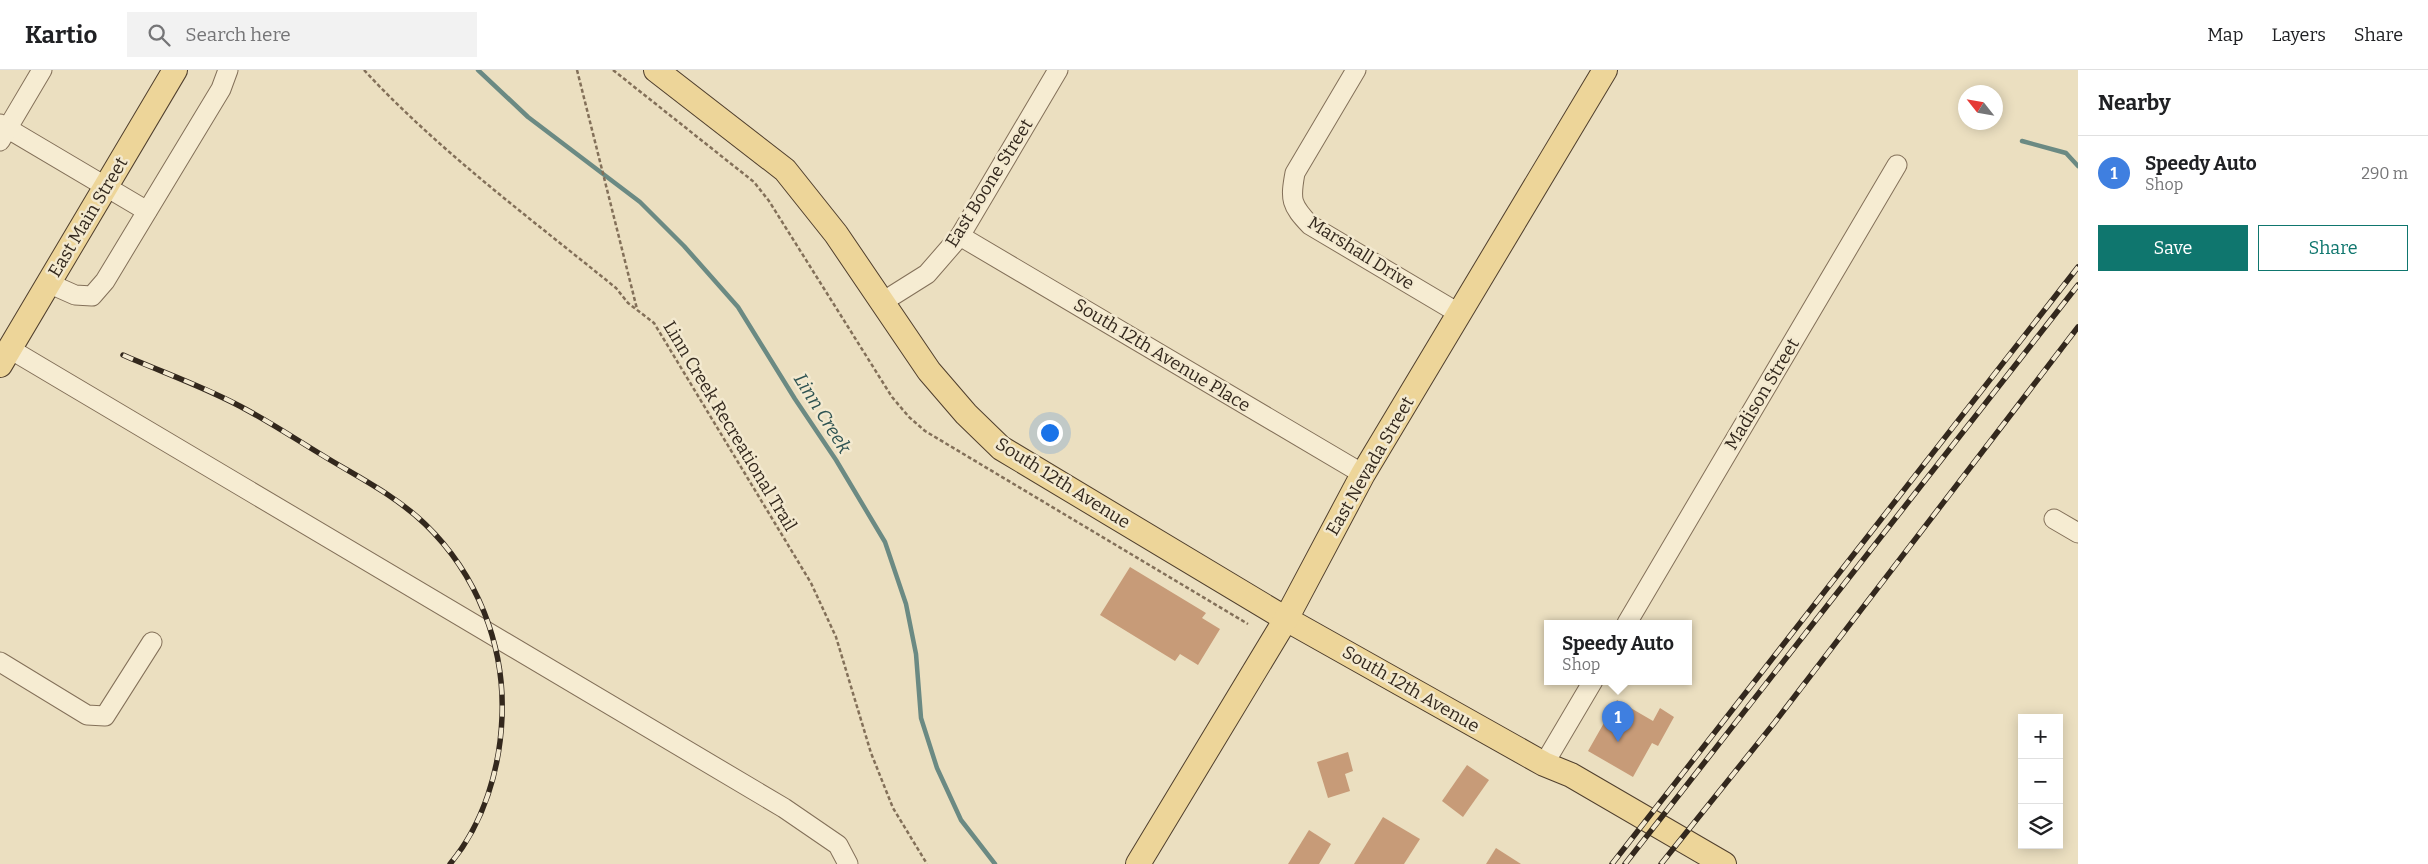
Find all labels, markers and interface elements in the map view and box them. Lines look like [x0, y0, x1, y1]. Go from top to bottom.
search box [127, 12, 477, 57]
text: Kartio [25, 21, 97, 49]
icon: search [145, 21, 173, 49]
text: Search here [185, 23, 291, 46]
text: Map [2207, 24, 2243, 46]
text: Layers [2271, 24, 2326, 46]
text: Share [2354, 24, 2403, 46]
north arrow [1958, 85, 2003, 130]
text: Nearby [2098, 90, 2171, 116]
street label: East Boone Street [941, 114, 1038, 251]
text: Speedy Auto [2145, 152, 2257, 175]
street label: East Main Street [44, 153, 133, 281]
text: 1 [2111, 164, 2117, 183]
text: 290 m [2361, 164, 2408, 183]
text: Shop [2145, 175, 2183, 194]
street label: Marshall Drive [1304, 212, 1418, 294]
button: Save [2098, 225, 2248, 271]
button: Share [2258, 225, 2408, 271]
street label: South 12th Avenue Place [1070, 293, 1254, 417]
street label: Linn Creek Recreational Trail [658, 317, 802, 535]
street label: Madison Street [1720, 334, 1804, 454]
water label: Linn Creek [789, 369, 857, 458]
street label: East Nevada Street [1321, 392, 1419, 539]
your location [1037, 420, 1063, 446]
street label: South 12th Avenue [992, 433, 1134, 533]
popup [1544, 620, 1692, 685]
text: Speedy Auto [1562, 632, 1674, 655]
street label: South 12th Avenue [1339, 641, 1483, 737]
text: Shop [1562, 655, 1600, 674]
pin: 1 [1602, 701, 1634, 742]
map controls [2018, 714, 2063, 849]
button: + [2018, 714, 2063, 759]
button: − [2018, 759, 2063, 804]
button: layers [2018, 804, 2063, 849]

